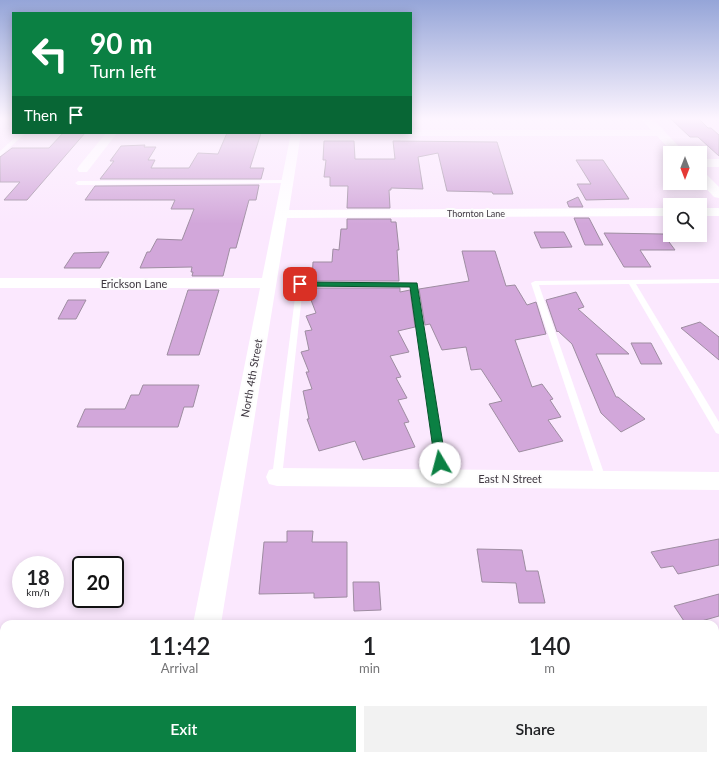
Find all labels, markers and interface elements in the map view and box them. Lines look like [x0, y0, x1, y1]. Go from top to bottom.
text: 90 m [90, 26, 153, 60]
icon: left [24, 28, 76, 80]
text: Turn left [90, 60, 156, 82]
icon: arrive [65, 104, 87, 126]
text: Then [24, 106, 57, 124]
north arrow [663, 146, 707, 190]
map controls [663, 146, 707, 242]
button: search [663, 198, 707, 242]
street label: Thornton Lane [447, 208, 505, 219]
pin [283, 267, 317, 301]
icon: arrive [289, 273, 311, 295]
street label: Erickson Lane [101, 277, 168, 290]
street label: North 4th Street [238, 338, 264, 418]
position arrow [419, 442, 461, 484]
street label: East N Street [478, 472, 542, 485]
speed limit sign: 20 [72, 556, 124, 608]
text: 18 [26, 565, 50, 589]
text: km/h [26, 586, 50, 598]
text: 11:42 [149, 631, 210, 660]
text: 1 [363, 631, 376, 660]
text: 140 [529, 631, 570, 660]
text: Arrival [161, 660, 198, 676]
text: min [359, 660, 380, 676]
text: m [544, 660, 555, 676]
button: Exit [12, 706, 356, 752]
button: Share [364, 706, 707, 752]

